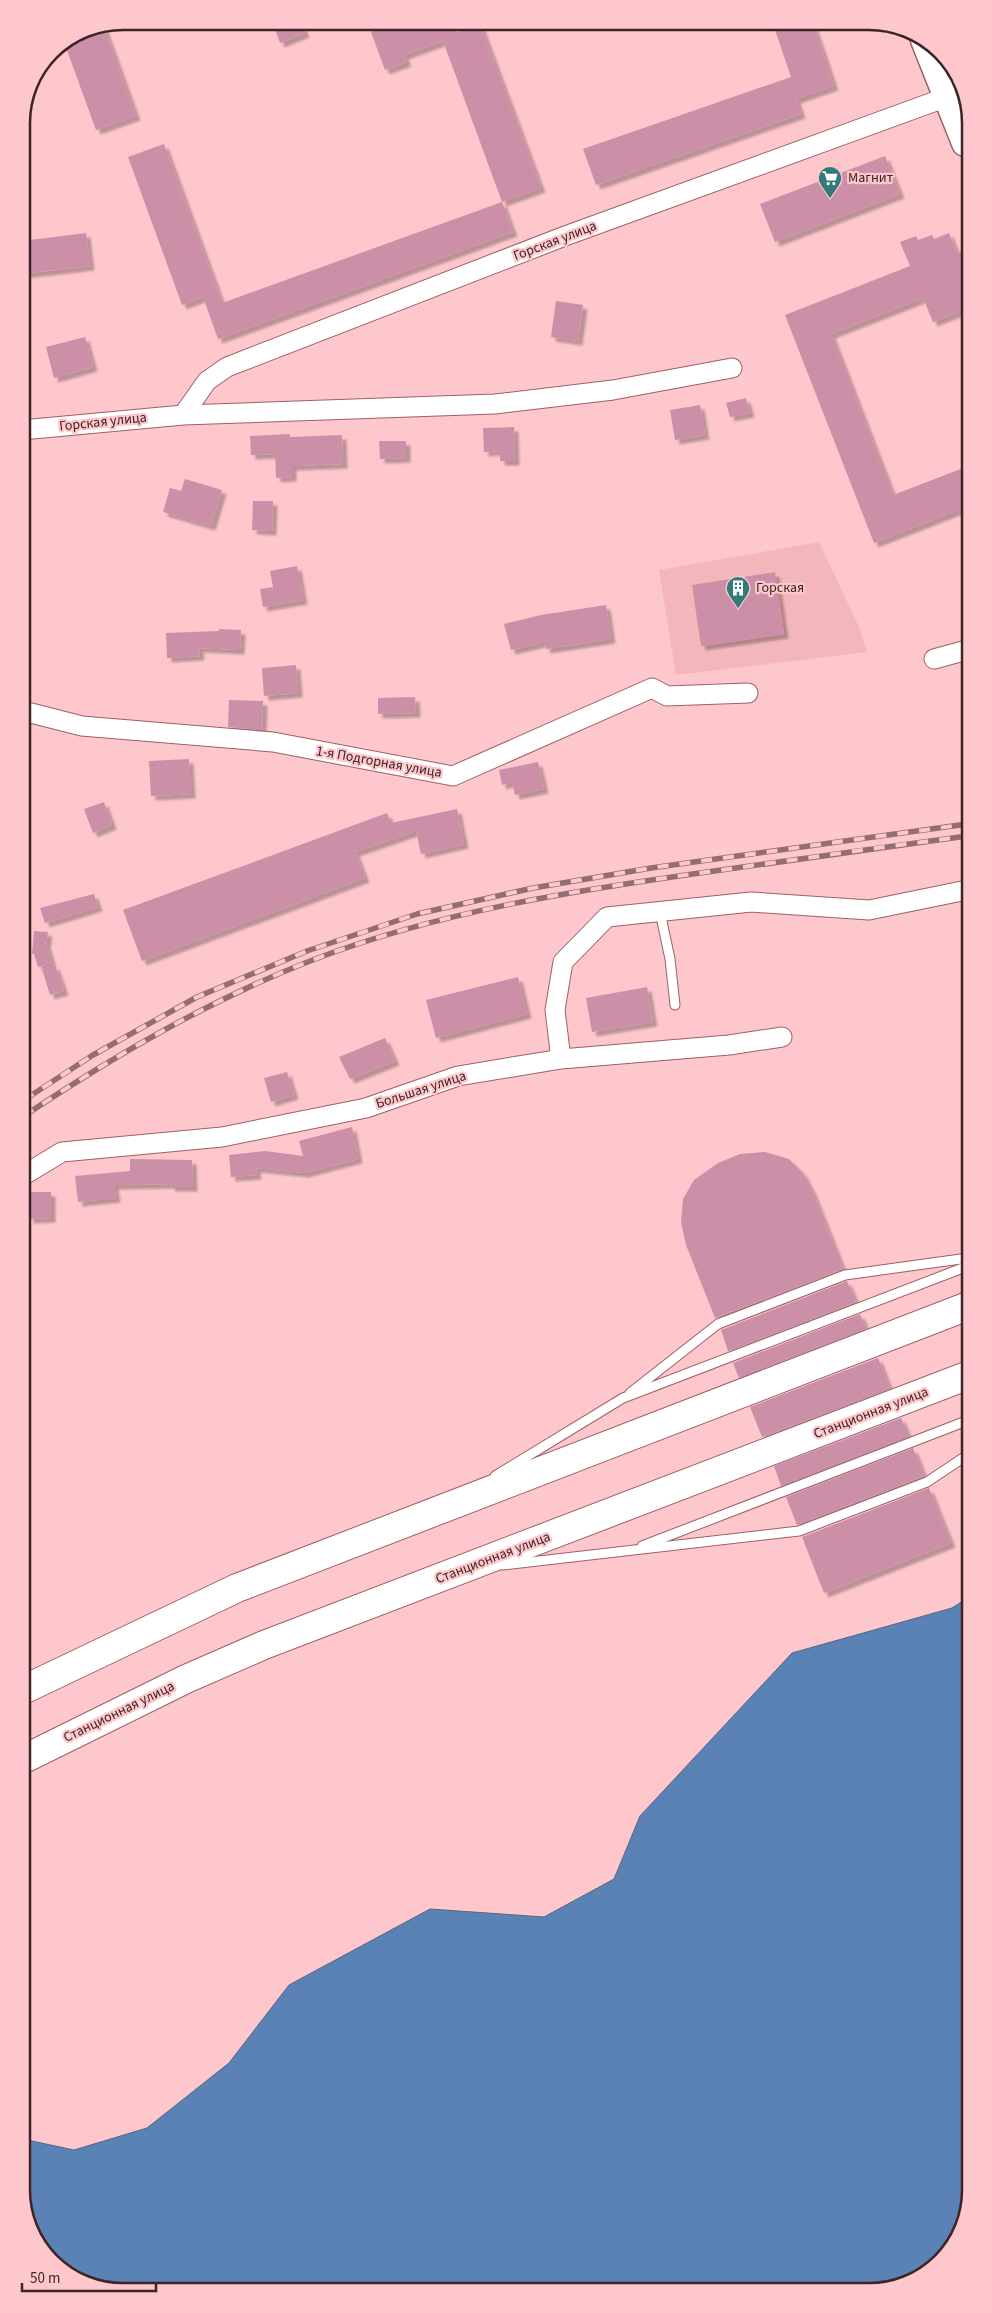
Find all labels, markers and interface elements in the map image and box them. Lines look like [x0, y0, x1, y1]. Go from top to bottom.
supermarket icon: Магнит [817, 165, 843, 199]
place label: Магнит [848, 168, 894, 188]
street label: Горская улица [510, 216, 600, 266]
street label: Горская улица [58, 407, 148, 437]
building icon: Горская [725, 575, 751, 609]
place label: Горская [756, 578, 804, 598]
street label: 1-я Подгорная улица [315, 741, 443, 783]
street label: Большая улица [373, 1066, 469, 1114]
street label: Станционная улица [811, 1382, 931, 1444]
street label: Станционная улица [433, 1527, 553, 1589]
street label: Станционная улица [60, 1676, 178, 1748]
scale bar [22, 2260, 156, 2292]
text: 50 m [30, 2268, 60, 2289]

